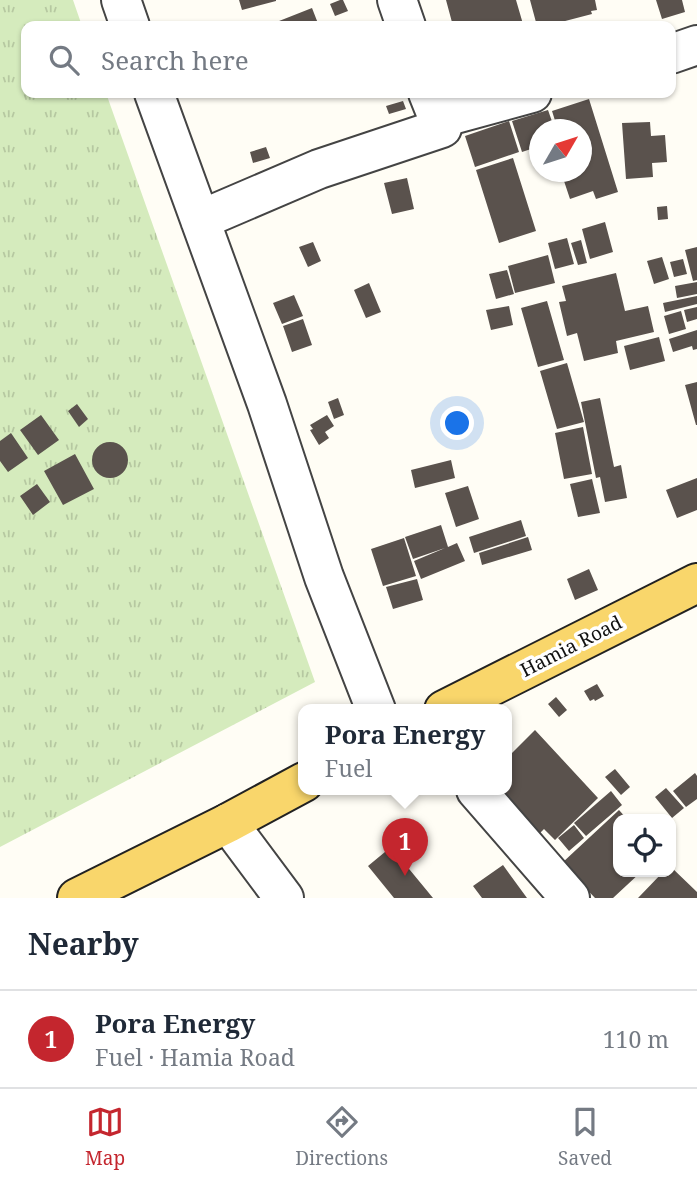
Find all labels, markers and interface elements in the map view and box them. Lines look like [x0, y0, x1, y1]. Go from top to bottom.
search box [21, 21, 676, 98]
icon: search [45, 41, 83, 79]
text: Search here [101, 42, 249, 78]
north arrow [529, 119, 592, 182]
your location [440, 406, 474, 440]
street label: Hamia Road [516, 609, 627, 683]
popup [298, 704, 512, 795]
text: Pora Energy [325, 716, 485, 752]
text: Fuel [325, 752, 372, 784]
map controls [613, 814, 676, 877]
button: locate [613, 814, 676, 877]
pin: 1 [382, 818, 428, 876]
text: Nearby [28, 923, 139, 964]
text: Pora Energy [95, 1005, 255, 1041]
text: 1 [45, 1023, 58, 1055]
text: 110 m [603, 1023, 669, 1055]
text: Fuel · Hamia Road [95, 1041, 295, 1073]
tab: Map [85, 1103, 125, 1171]
tab: Directions [295, 1103, 388, 1171]
tab: Saved [558, 1103, 612, 1171]

